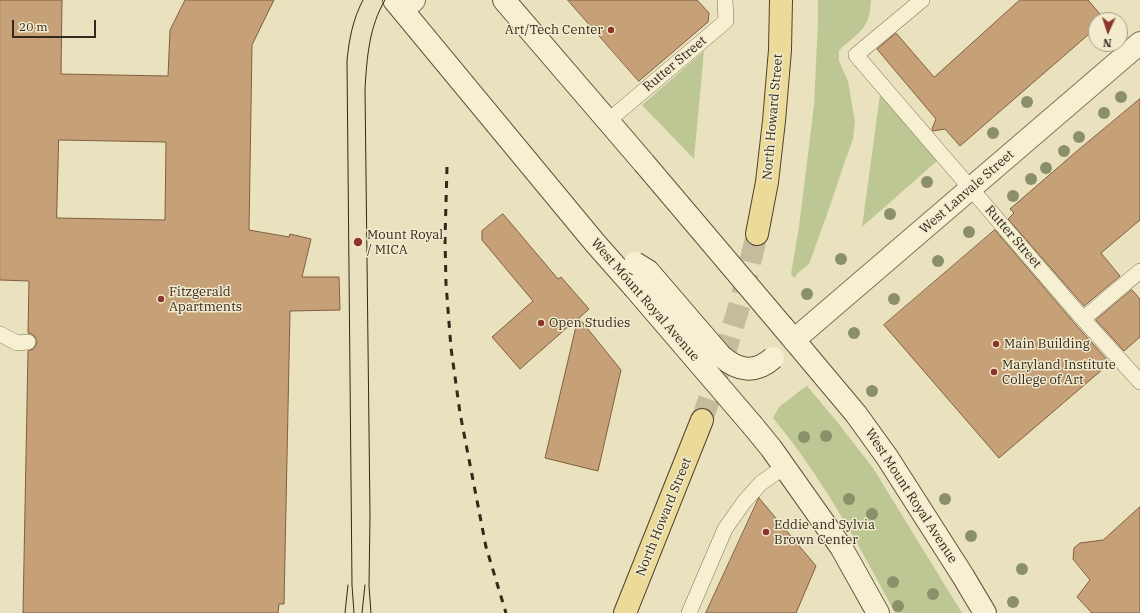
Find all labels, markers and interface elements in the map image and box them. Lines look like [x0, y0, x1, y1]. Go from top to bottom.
scale bar [14, 12, 98, 38]
north arrow [1088, 12, 1128, 52]
text: 20 m [19, 19, 48, 34]
place label: Art/Tech Center [505, 22, 603, 38]
marker: Art/Tech Center [606, 25, 616, 35]
street label: Rutter Street [640, 33, 710, 95]
text: N [1103, 36, 1112, 50]
street label: North Howard Street [760, 53, 786, 181]
street label: West Lanvale Street [917, 147, 1017, 237]
street label: Rutter Street [982, 202, 1044, 272]
place label: Mount Royal / MICA [367, 227, 443, 258]
street label: West Mount Royal Avenue [587, 235, 703, 365]
marker: Mount Royal / MICA [352, 236, 364, 248]
place label: Fitzgerald Apartments [169, 284, 242, 315]
marker: Fitzgerald Apartments [156, 294, 166, 304]
place label: Open Studies [549, 315, 630, 331]
marker: Open Studies [536, 318, 546, 328]
place label: Main Building [1004, 336, 1090, 352]
marker: Main Building [991, 339, 1001, 349]
place label: Maryland Institute College of Art [1002, 357, 1116, 388]
marker: Maryland Institute College of Art [989, 367, 999, 377]
street label: West Mount Royal Avenue [862, 426, 960, 566]
street label: North Howard Street [633, 455, 695, 579]
place label: Eddie and Sylvia Brown Center [774, 517, 875, 548]
marker: Eddie and Sylvia Brown Center [761, 527, 771, 537]

